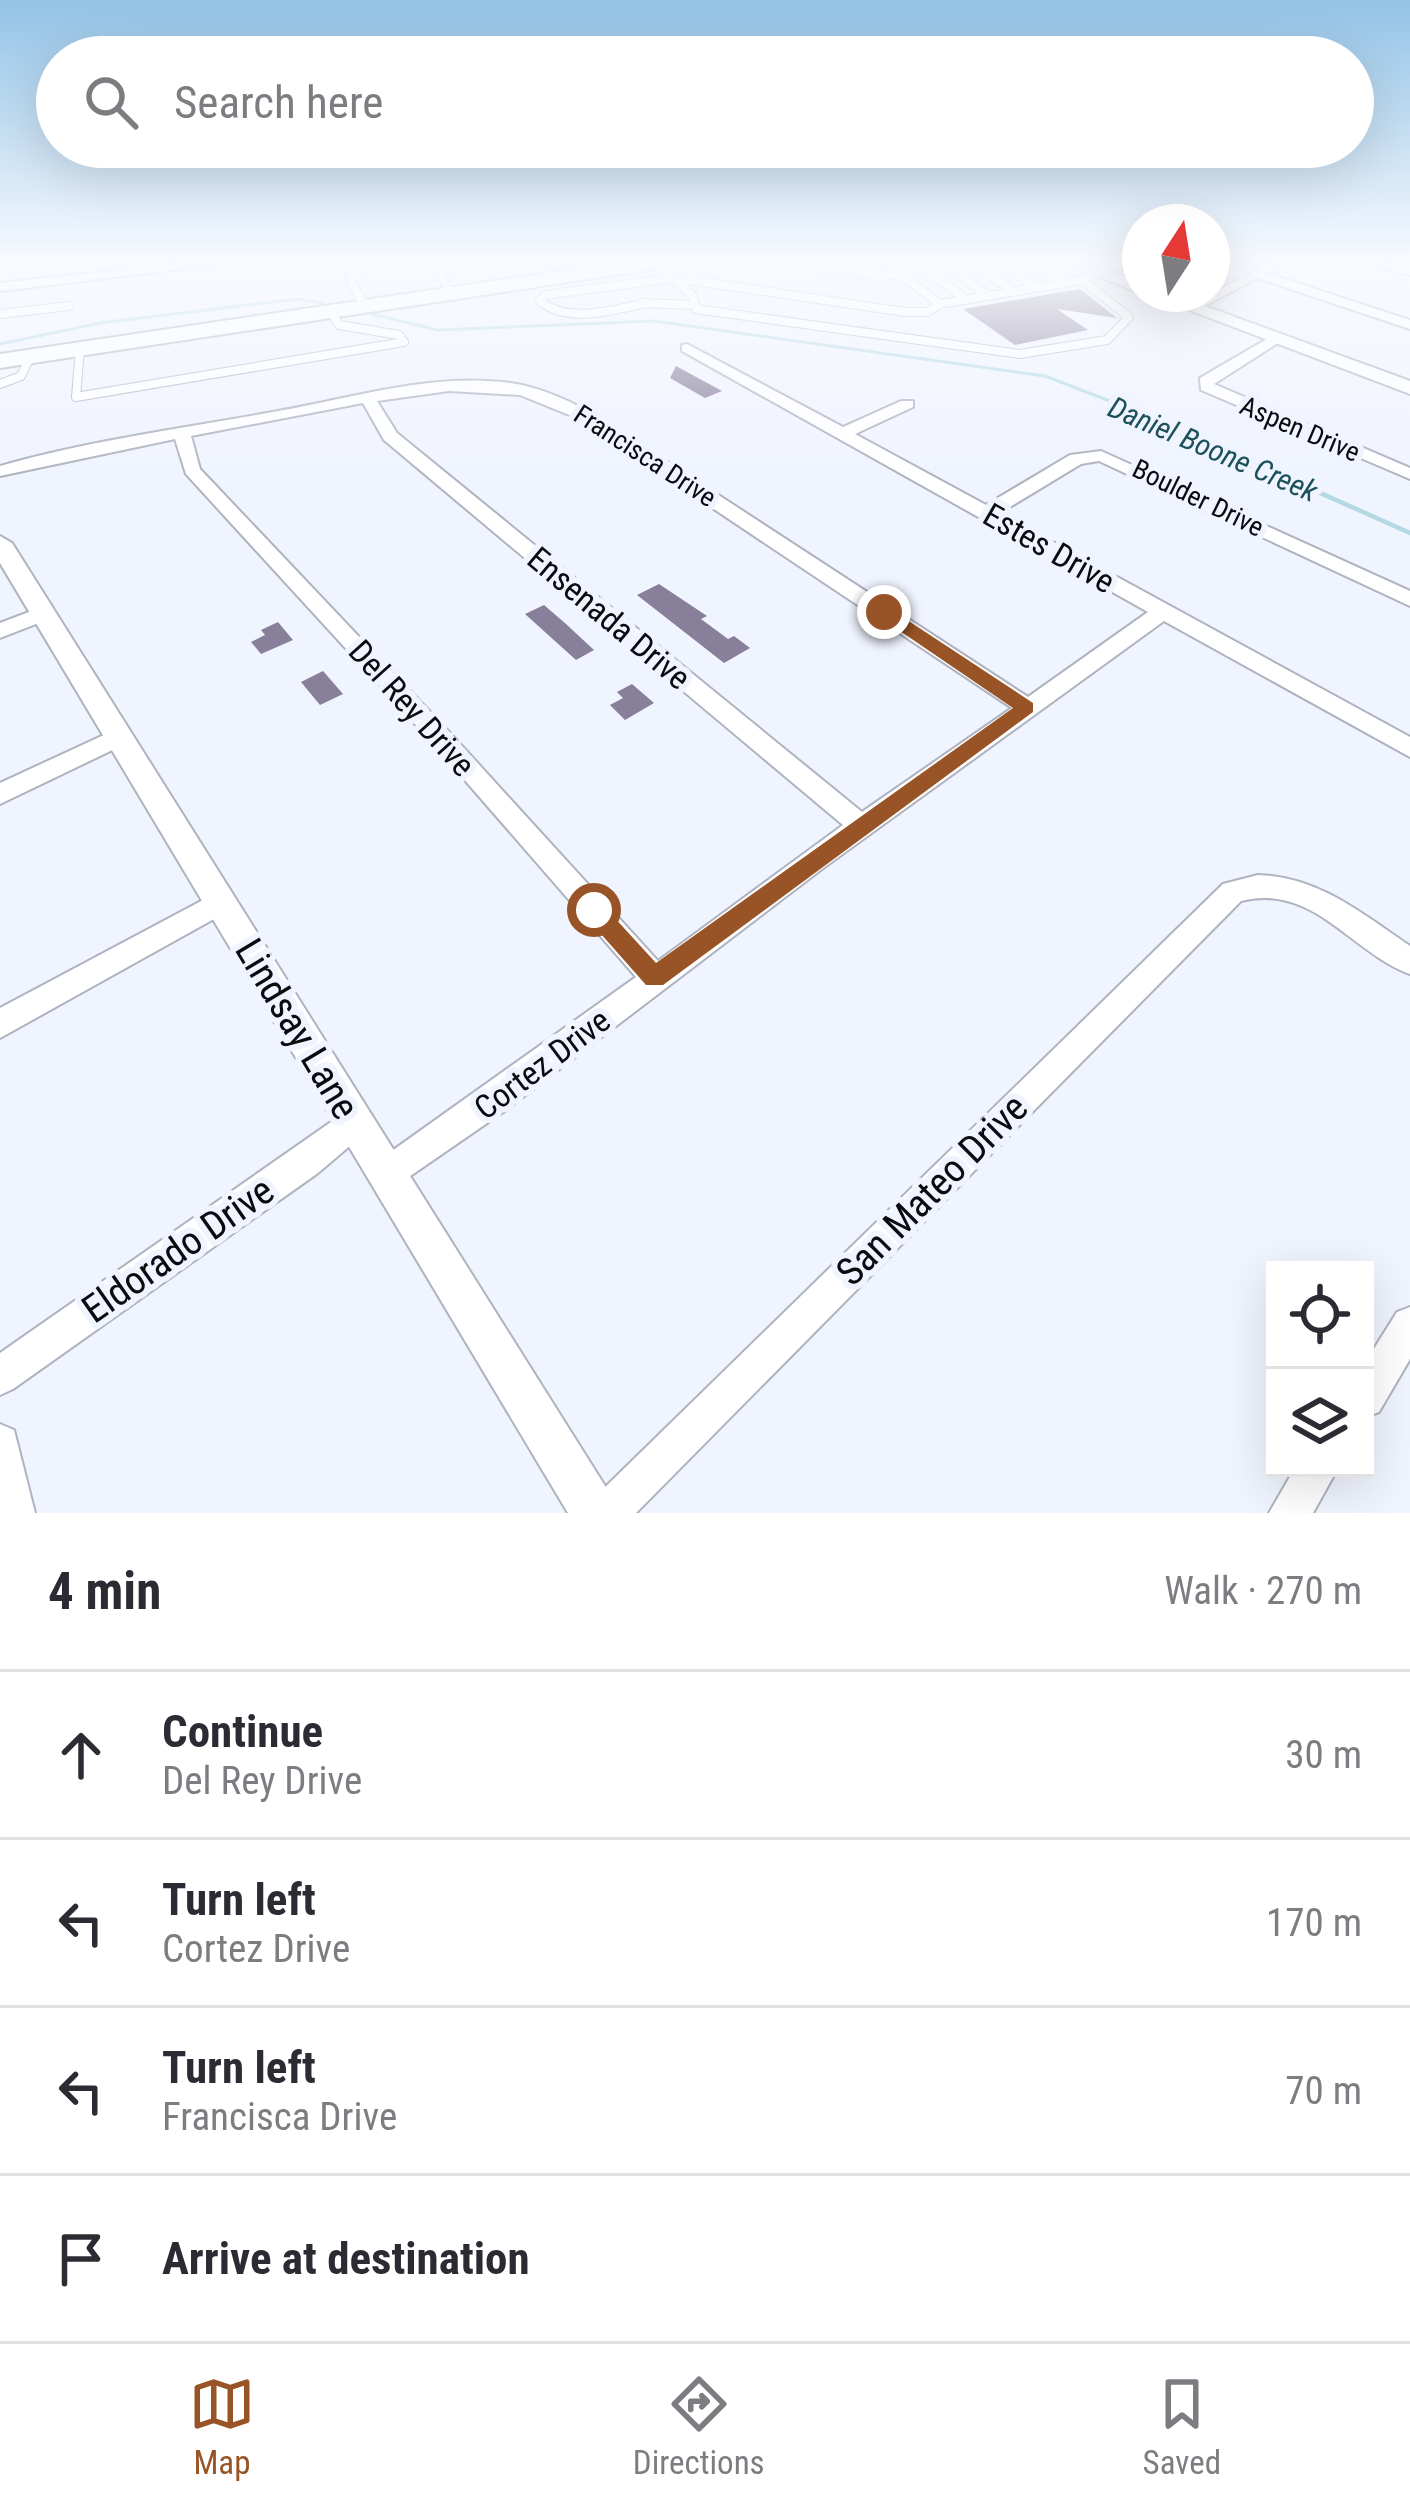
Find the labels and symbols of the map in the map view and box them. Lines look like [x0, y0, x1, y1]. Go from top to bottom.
north arrow [1122, 204, 1230, 312]
water label: Daniel Boone Creek [1103, 389, 1324, 509]
street label: Aspen Drive [1235, 389, 1365, 469]
street label: Francisca Drive [568, 398, 722, 514]
street label: Boulder Drive [1127, 453, 1269, 543]
street label: Estes Drive [976, 495, 1122, 601]
street label: Ensenada Drive [520, 539, 698, 697]
route end [857, 585, 911, 639]
street label: Del Rey Drive [341, 632, 483, 784]
route start [567, 883, 621, 937]
street label: Lindsay Lane [225, 931, 369, 1127]
street label: Cortez Drive [467, 1001, 617, 1127]
street label: San Mateo Drive [827, 1085, 1037, 1295]
street label: Eldorado Drive [74, 1167, 282, 1333]

